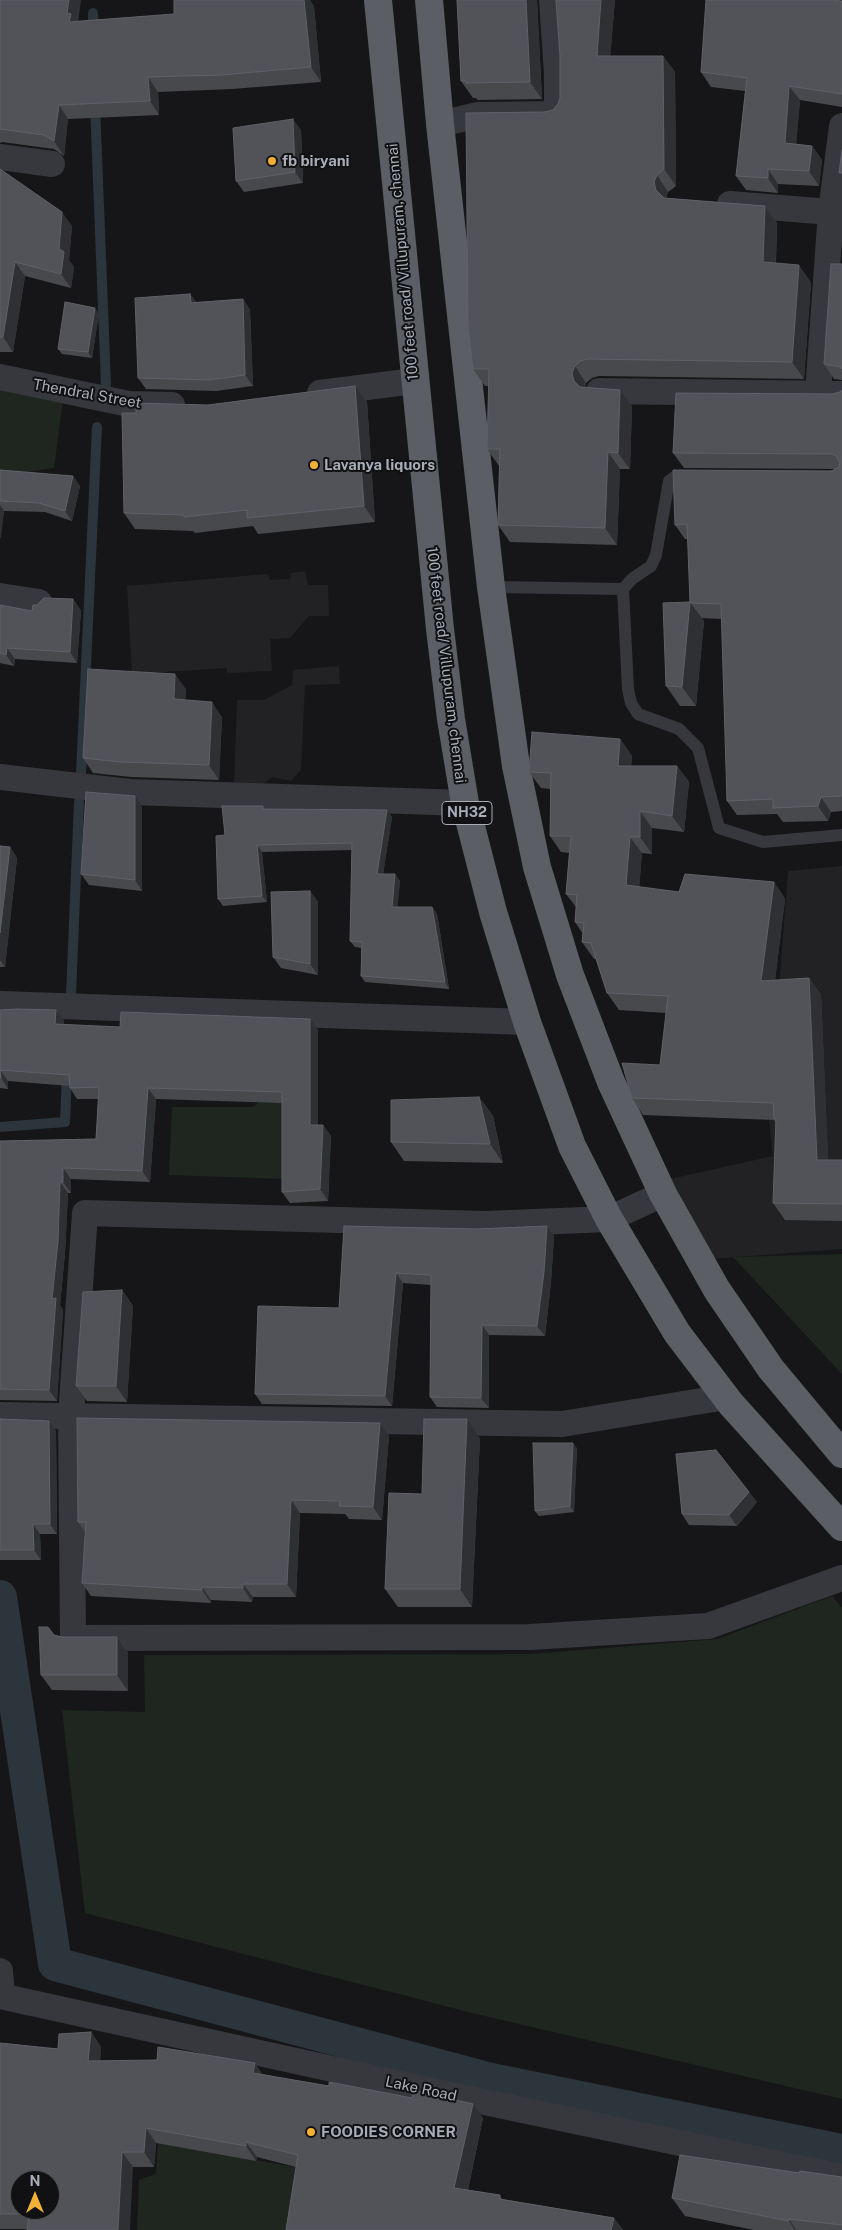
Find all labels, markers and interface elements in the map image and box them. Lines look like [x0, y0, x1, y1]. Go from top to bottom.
street label: 100 feet road/ Villupuram, chennai [384, 143, 422, 381]
place label: fb biryani [282, 152, 350, 170]
marker: fb biryani [266, 155, 278, 167]
street label: Thendral Street [31, 376, 143, 412]
place label: Lavanya liquors [324, 456, 435, 474]
marker: Lavanya liquors [308, 459, 320, 471]
street label: 100 feet road/ Villupuram, chennai [423, 546, 469, 784]
road number: NH32 [442, 801, 492, 824]
street label: Lake Road [384, 2073, 458, 2105]
place label: FOODIES CORNER [321, 2123, 456, 2141]
marker: FOODIES CORNER [305, 2126, 317, 2138]
north arrow [10, 2170, 60, 2220]
text: N [30, 2173, 40, 2189]

